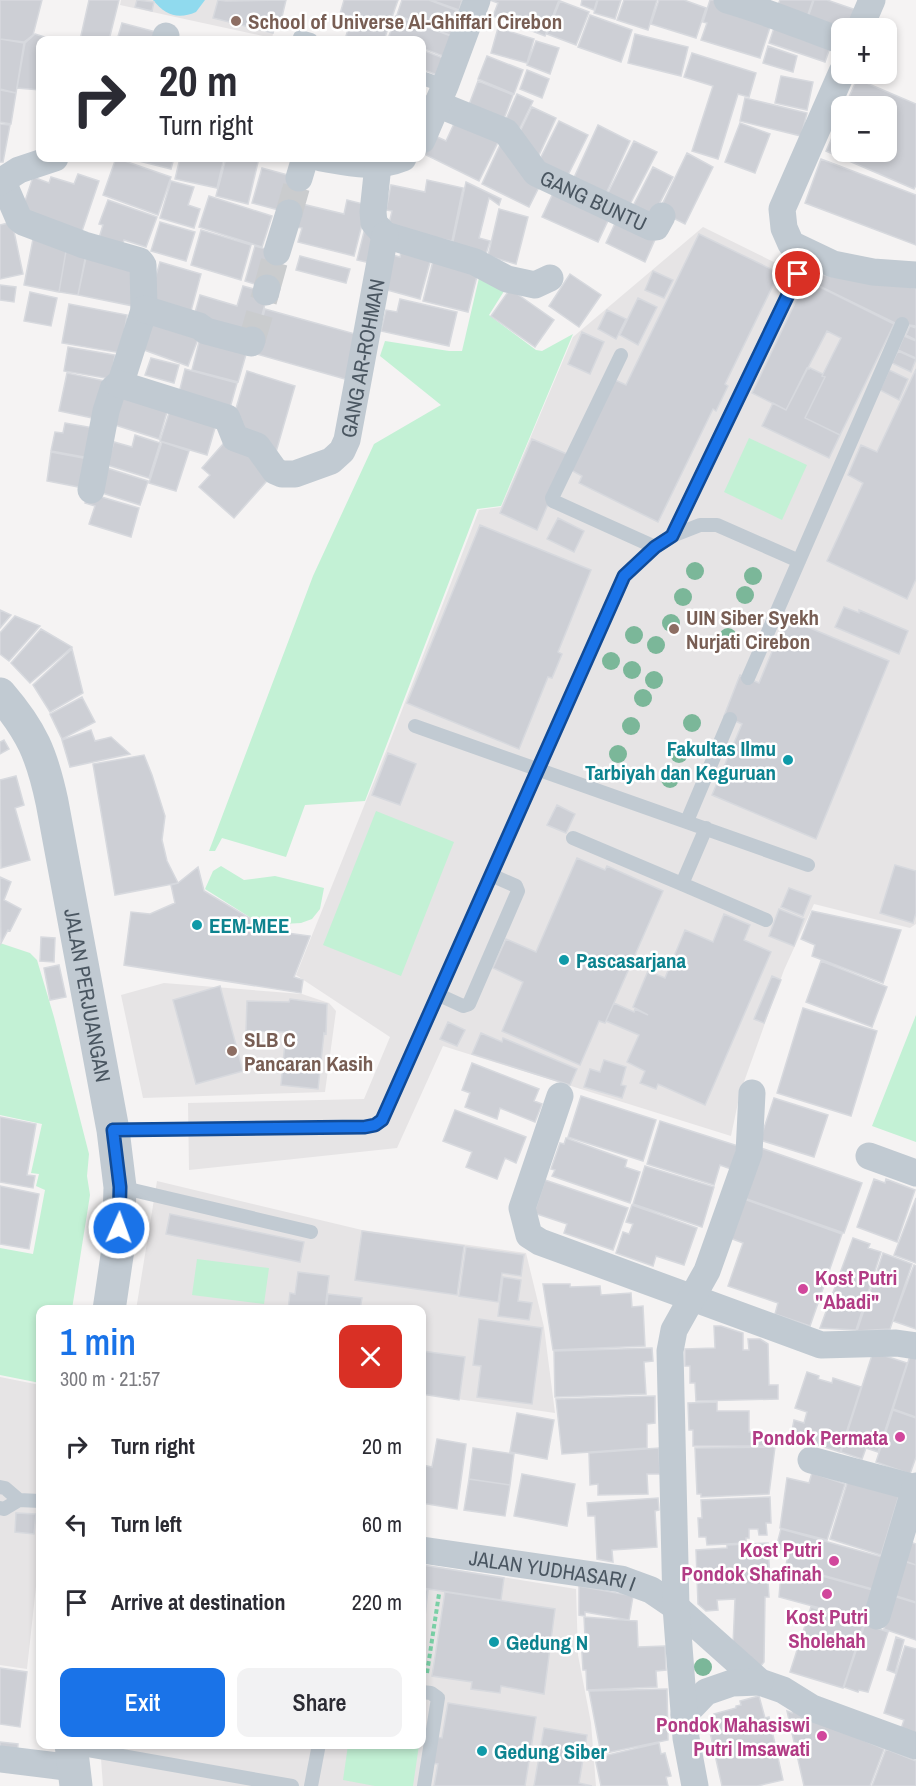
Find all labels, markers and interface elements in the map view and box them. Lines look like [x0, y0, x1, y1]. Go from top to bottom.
place label: School of Universe Al-Ghiffari Cirebon [248, 7, 562, 36]
marker: School of Universe Al-Ghiffari Cirebon [229, 14, 243, 28]
map controls [831, 18, 897, 162]
button: + [831, 18, 897, 84]
text: 20 m [159, 53, 238, 109]
icon: right [60, 60, 138, 138]
button: − [831, 96, 897, 162]
text: Turn right [159, 107, 253, 143]
street label: GANG BUNTU [536, 163, 652, 238]
pin [772, 248, 823, 299]
icon: arrive [781, 257, 814, 290]
street label: GANG AR-ROHMAN [333, 277, 391, 440]
place label: UIN Siber Syekh Nurjati Cirebon [686, 603, 819, 656]
marker: UIN Siber Syekh Nurjati Cirebon [667, 622, 681, 636]
place label: Fakultas Ilmu Tarbiyah dan Keguruan [585, 734, 776, 787]
marker: Fakultas Ilmu Tarbiyah dan Keguruan [781, 753, 795, 767]
street label: JALAN PERJUANGAN [58, 906, 118, 1084]
place label: EEM-MEE [209, 911, 289, 940]
marker: EEM-MEE [190, 918, 204, 932]
place label: Pascasarjana [576, 946, 687, 975]
marker: Pascasarjana [557, 953, 571, 967]
place label: SLB C Pancaran Kasih [244, 1025, 373, 1078]
marker: SLB C Pancaran Kasih [225, 1044, 239, 1058]
position arrow [87, 1196, 151, 1260]
place label: Kost Putri "Abadi" [815, 1263, 897, 1316]
marker: Kost Putri "Abadi" [796, 1282, 810, 1296]
text: 1 min [60, 1318, 136, 1366]
button: close [339, 1325, 402, 1388]
text: 300 m · 21:57 [60, 1365, 160, 1392]
place label: Pondok Permata [752, 1423, 888, 1452]
icon: right [60, 1430, 93, 1463]
marker: Pondok Permata [893, 1430, 907, 1444]
text: Turn right [111, 1431, 195, 1461]
text: 20 m [362, 1431, 402, 1461]
icon: left [60, 1508, 93, 1541]
text: Turn left [111, 1509, 182, 1539]
text: 60 m [362, 1509, 402, 1539]
place label: Kost Putri Pondok Shafinah [681, 1535, 822, 1588]
street label: JALAN YUDHASARI I [467, 1543, 640, 1598]
marker: Kost Putri Pondok Shafinah [827, 1554, 841, 1568]
icon: arrive [60, 1586, 93, 1619]
text: Arrive at destination [111, 1587, 285, 1617]
text: 220 m [352, 1587, 402, 1617]
marker: Kost Putri Sholehah [820, 1587, 834, 1601]
place label: Kost Putri Sholehah [786, 1602, 868, 1655]
place label: Gedung N [506, 1628, 588, 1657]
marker: Gedung N [487, 1635, 501, 1649]
button: Exit [60, 1668, 225, 1737]
button: Share [237, 1668, 402, 1737]
place label: Pondok Mahasiswi Putri Imsawati [656, 1710, 810, 1763]
marker: Pondok Mahasiswi Putri Imsawati [815, 1729, 829, 1743]
place label: Gedung Siber [494, 1737, 607, 1766]
marker: Gedung Siber [475, 1744, 489, 1758]

